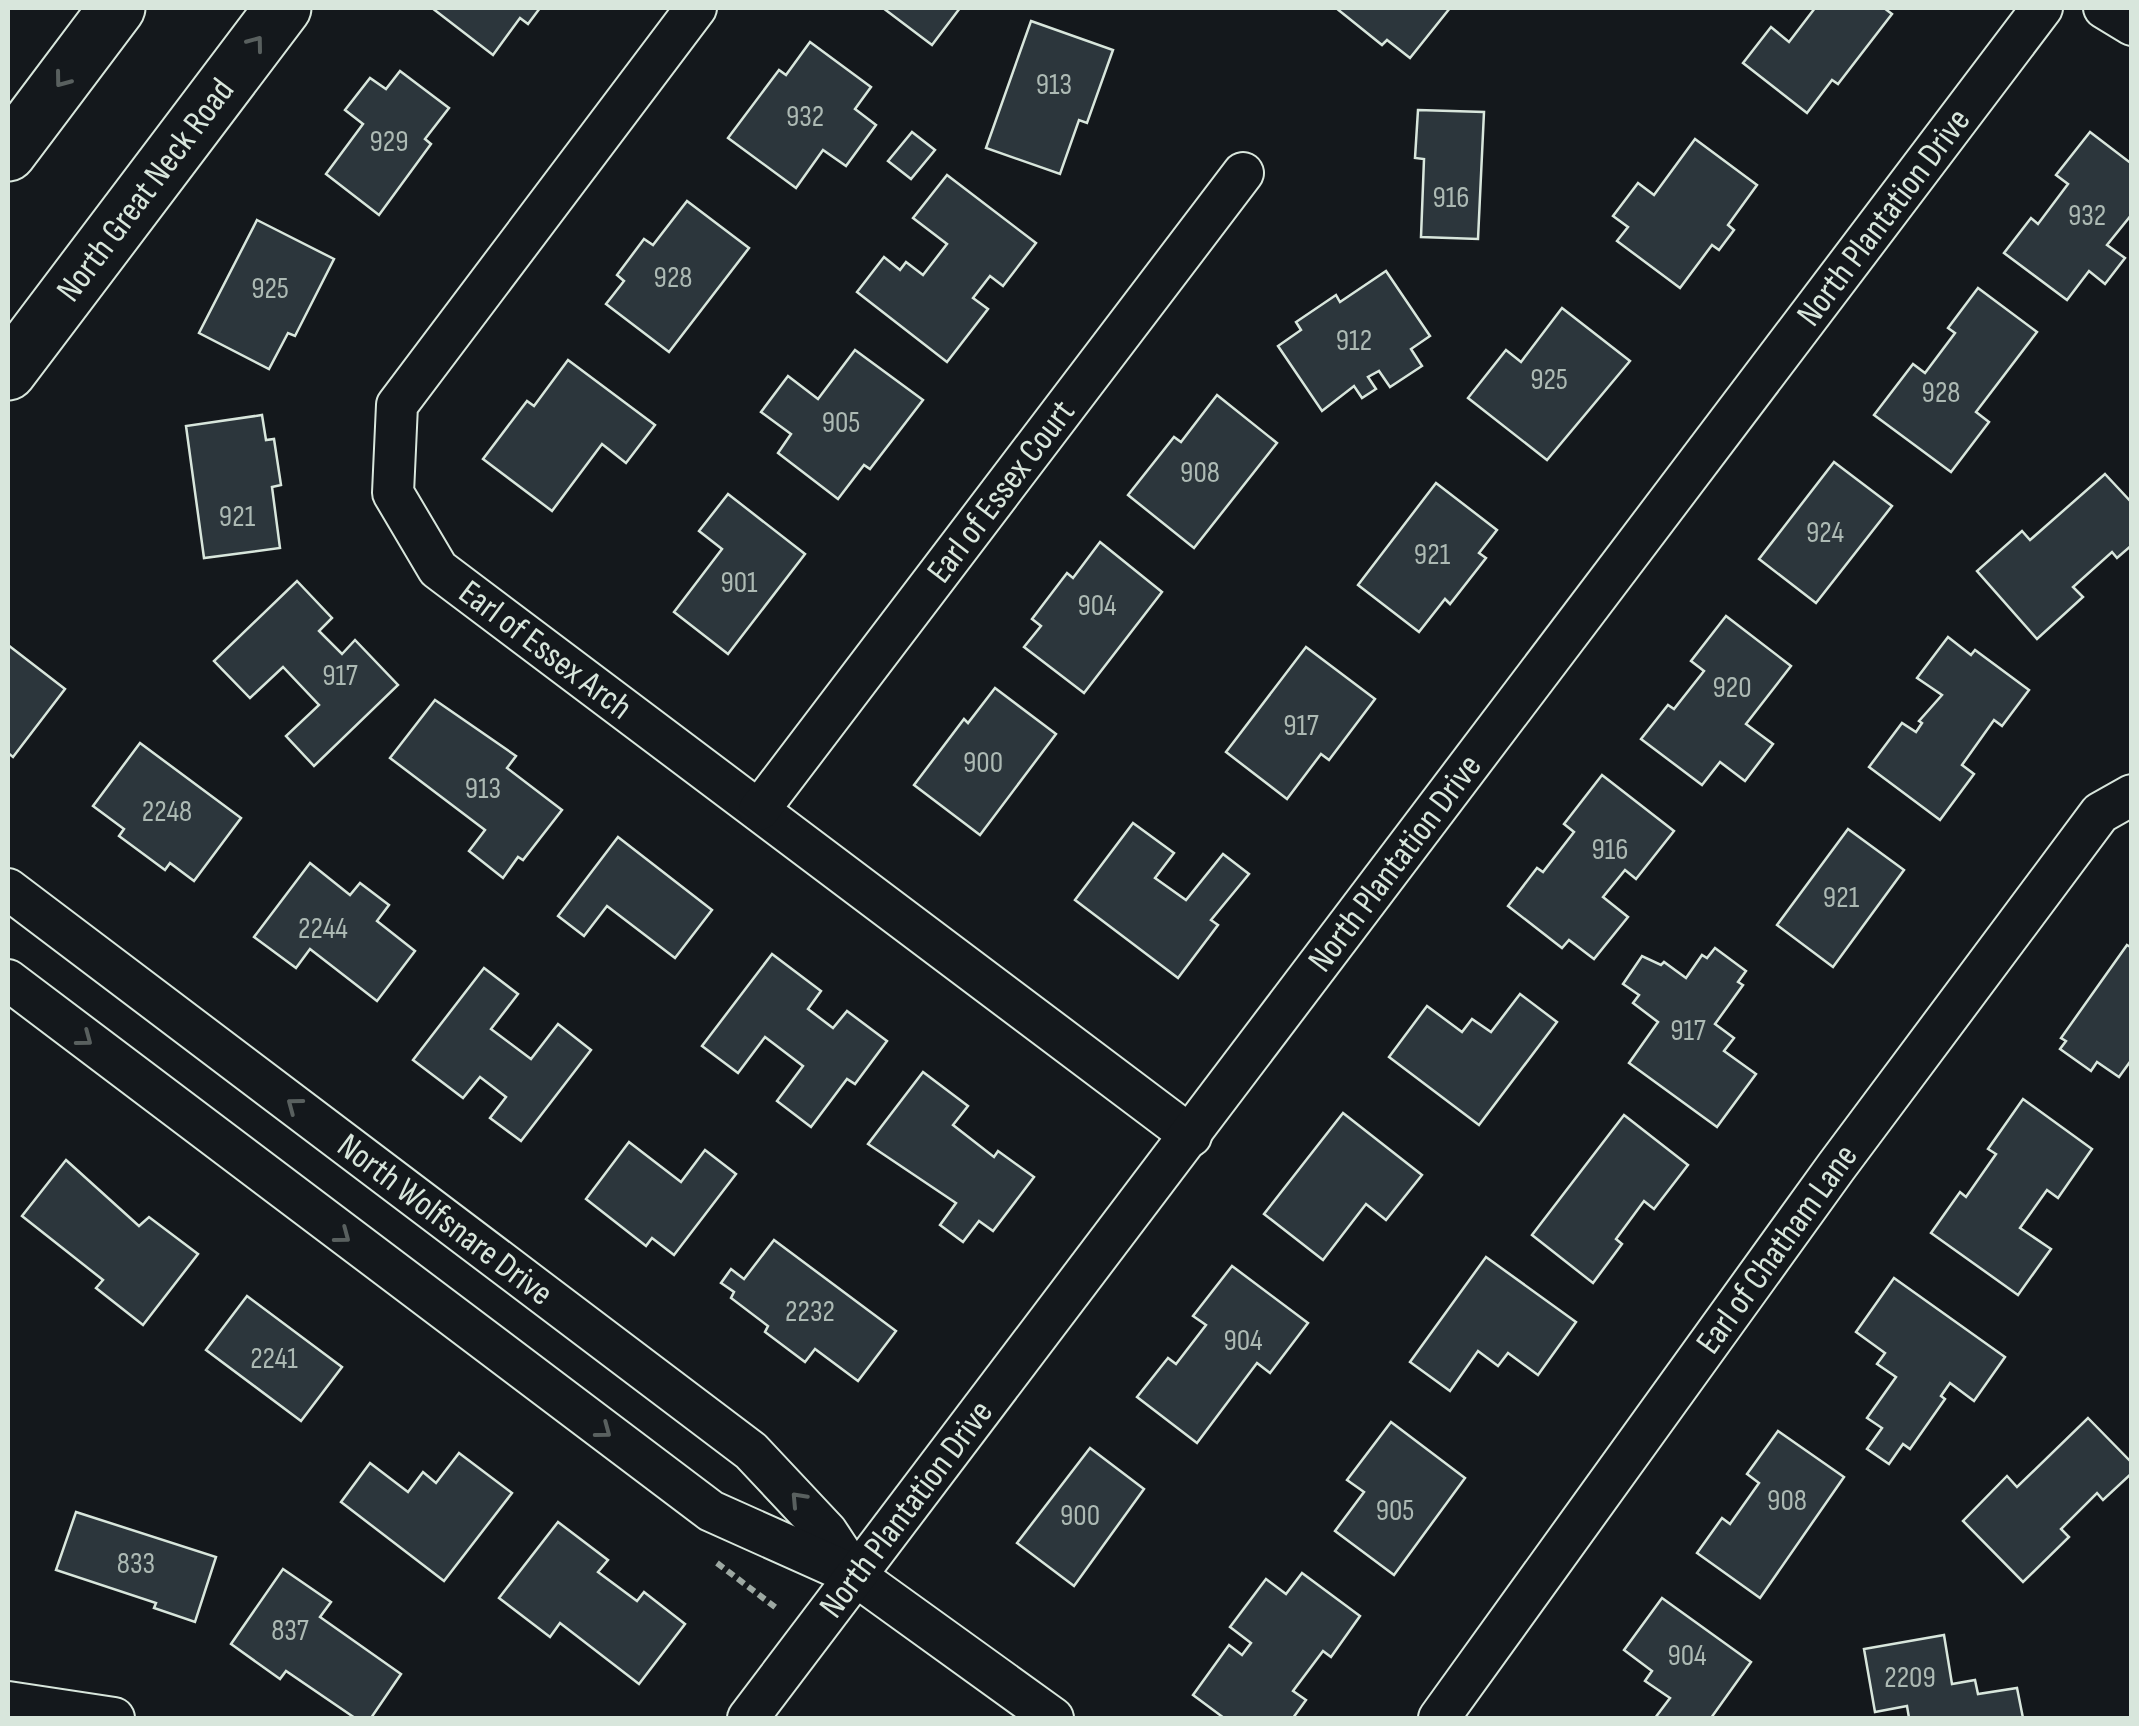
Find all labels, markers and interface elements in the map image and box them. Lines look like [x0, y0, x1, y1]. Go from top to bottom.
one-way arrow [245, 36, 262, 54]
house number: 913 [1036, 67, 1072, 103]
one-way arrow [57, 69, 74, 87]
street label: North Great Neck Road [47, 70, 243, 310]
house number: 932 [786, 99, 824, 135]
street label: North Plantation Drive [1788, 100, 1980, 335]
house number: 929 [370, 124, 408, 160]
house number: 916 [1433, 180, 1469, 216]
house number: 932 [2068, 198, 2106, 234]
house number: 928 [654, 260, 692, 296]
house number: 925 [251, 271, 289, 307]
house number: 912 [1336, 323, 1372, 359]
house number: 925 [1530, 362, 1568, 398]
house number: 928 [1922, 375, 1960, 411]
street label: Earl of Essex Court [918, 392, 1084, 591]
house number: 905 [822, 405, 860, 441]
house number: 908 [1180, 455, 1220, 491]
house number: 921 [219, 499, 256, 535]
house number: 924 [1806, 515, 1844, 551]
house number: 921 [1414, 537, 1451, 573]
house number: 901 [720, 565, 758, 601]
street label: Earl of Essex Arch [450, 571, 641, 729]
house number: 904 [1077, 588, 1117, 624]
house number: 917 [322, 658, 358, 694]
house number: 920 [1712, 670, 1752, 706]
house number: 917 [1283, 708, 1319, 744]
house number: 900 [963, 745, 1003, 781]
street label: North Plantation Drive [1299, 746, 1491, 980]
house number: 913 [465, 771, 501, 807]
house number: 2248 [142, 794, 192, 830]
house number: 916 [1592, 832, 1628, 868]
house number: 921 [1823, 880, 1860, 916]
house number: 2244 [298, 911, 348, 947]
house number: 917 [1670, 1013, 1706, 1049]
one-way arrow [74, 1028, 92, 1045]
one-way arrow [287, 1100, 305, 1117]
street label: North Wolfsnare Drive [329, 1124, 561, 1315]
street label: Earl of Chatham Lane [1687, 1136, 1867, 1362]
one-way arrow [332, 1225, 350, 1242]
house number: 2232 [785, 1294, 835, 1330]
house number: 904 [1223, 1323, 1263, 1359]
house number: 2241 [250, 1341, 298, 1377]
street label: North Plantation Drive [810, 1392, 1002, 1626]
one-way arrow [592, 1419, 611, 1438]
house number: 908 [1767, 1483, 1807, 1519]
one-way arrow [792, 1492, 810, 1510]
house number: 905 [1376, 1493, 1414, 1529]
house number: 900 [1060, 1498, 1100, 1534]
house number: 833 [117, 1546, 155, 1582]
house number: 837 [271, 1613, 309, 1649]
house number: 904 [1667, 1638, 1707, 1674]
house number: 2209 [1884, 1660, 1936, 1696]

